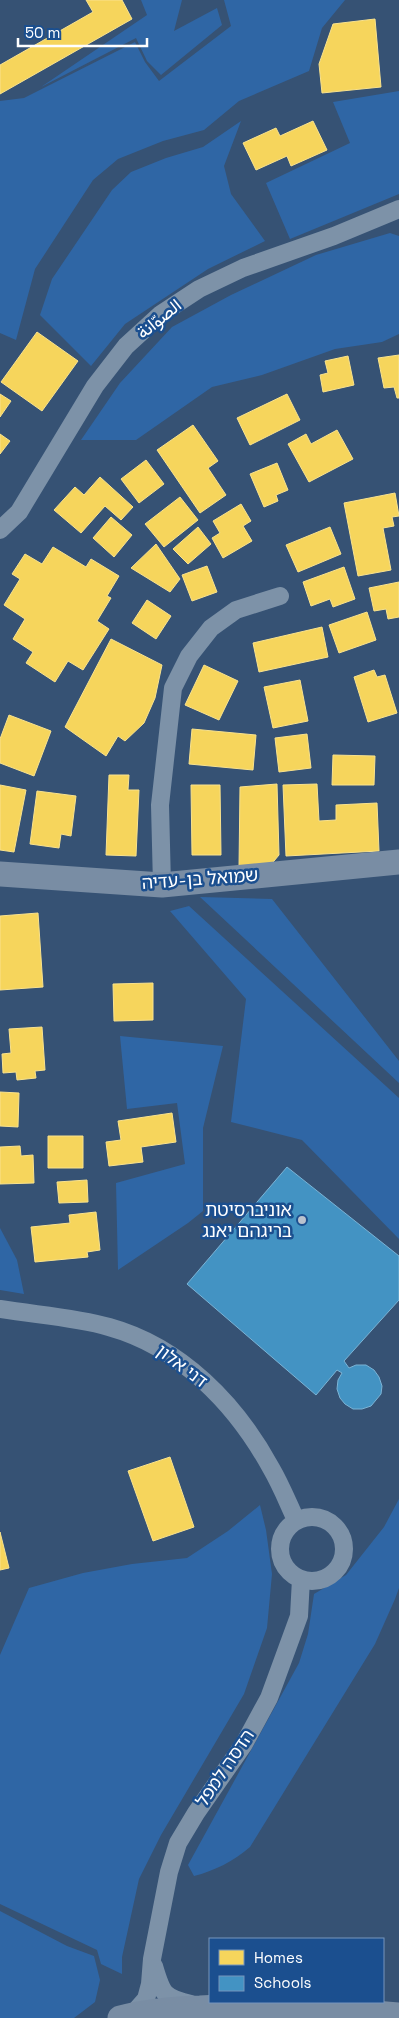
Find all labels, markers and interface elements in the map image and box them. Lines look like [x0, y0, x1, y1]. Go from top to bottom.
scale bar [18, 15, 146, 47]
text: 50 m [25, 23, 60, 42]
street label: الصوّانة [131, 293, 186, 344]
street label: שמואל בן-עדיה [141, 863, 259, 894]
place label: אוניברסיטת בריגהם יאנג [202, 1198, 292, 1242]
marker: אוניברסיטת בריגהם יאנג [296, 1214, 308, 1226]
street label: דני אלון [152, 1339, 213, 1392]
street label: הדסה למפל [190, 1724, 259, 1811]
legend [209, 1938, 384, 2003]
text: Homes [254, 1948, 303, 1967]
text: Schools [254, 1973, 312, 1992]

